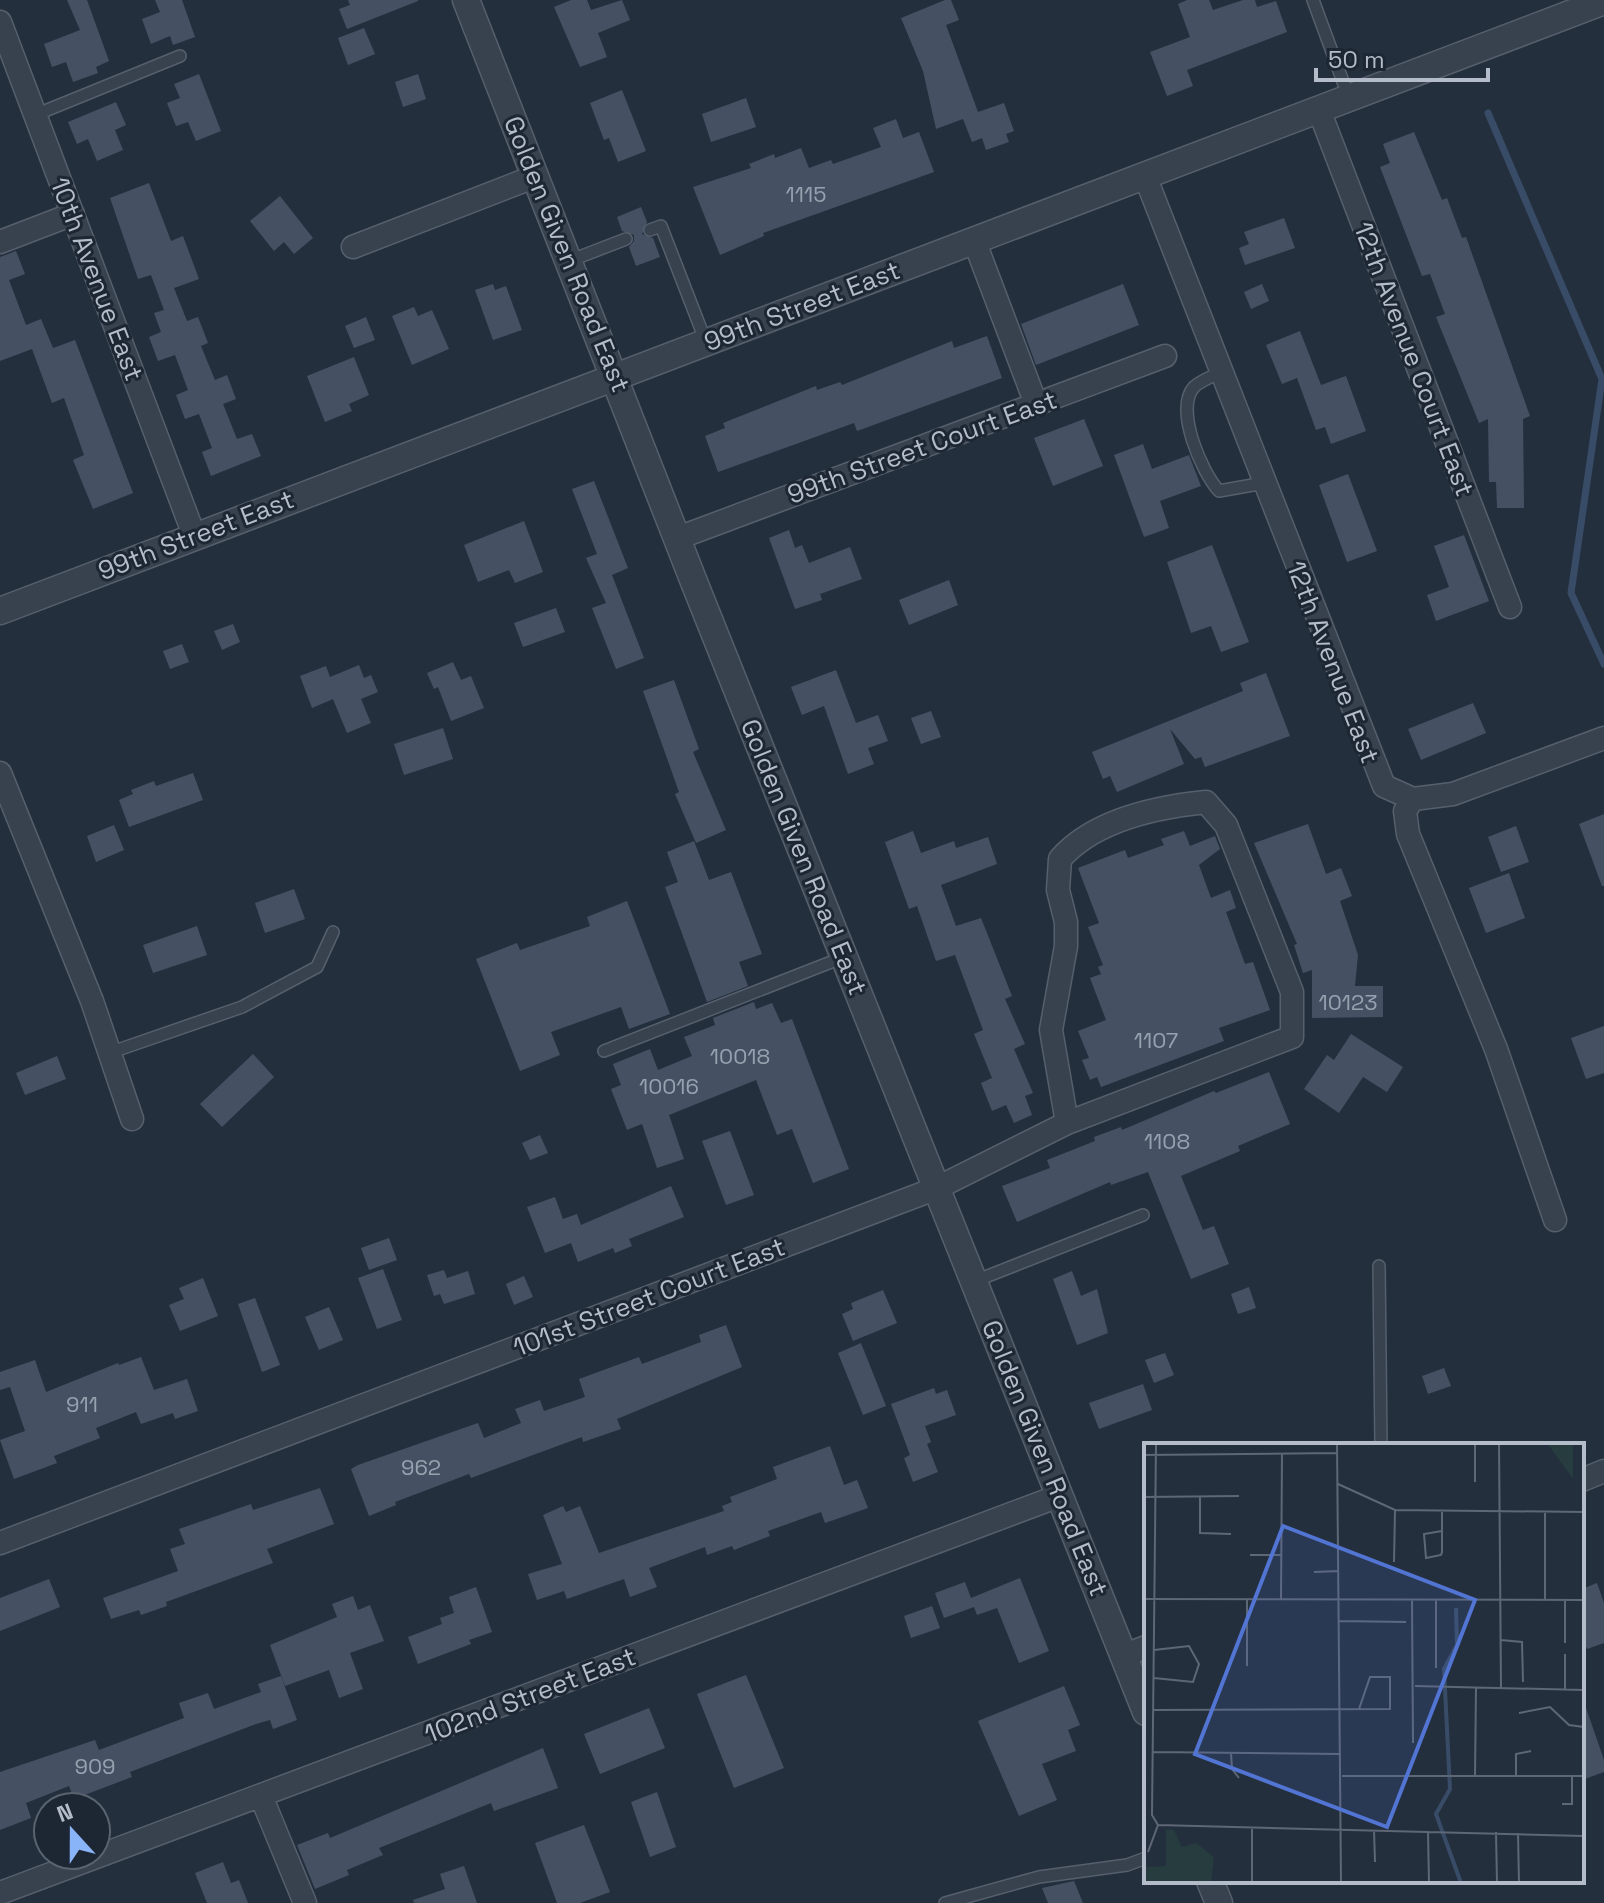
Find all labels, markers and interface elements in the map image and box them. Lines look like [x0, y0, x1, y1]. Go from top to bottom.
scale bar [1316, 32, 1488, 82]
text: 50 m [1328, 44, 1385, 75]
street label: Golden Given Road East [496, 111, 638, 397]
street label: 10th Avenue East [43, 172, 151, 386]
house number: 1115 [786, 180, 826, 208]
street label: 12th Avenue Court East [1346, 217, 1482, 501]
street label: 99th Street East [699, 253, 905, 359]
street label: 99th Street Court East [783, 382, 1061, 512]
street label: 99th Street East [93, 482, 299, 588]
street label: 12th Avenue East [1279, 556, 1387, 768]
street label: Golden Given Road East [733, 714, 875, 1000]
house number: 10123 [1319, 988, 1377, 1016]
house number: 1107 [1134, 1026, 1178, 1054]
house number: 10018 [710, 1042, 770, 1070]
house number: 10016 [639, 1072, 699, 1100]
house number: 1108 [1144, 1127, 1190, 1155]
street label: 101st Street Court East [508, 1229, 790, 1365]
street label: Golden Given Road East [974, 1315, 1116, 1601]
house number: 911 [66, 1390, 98, 1418]
inset map [1144, 1443, 1584, 1883]
house number: 962 [401, 1453, 441, 1481]
street label: 102nd Street East [420, 1639, 640, 1751]
house number: 909 [74, 1752, 116, 1780]
north arrow [32, 1791, 112, 1871]
text: N [53, 1797, 77, 1828]

